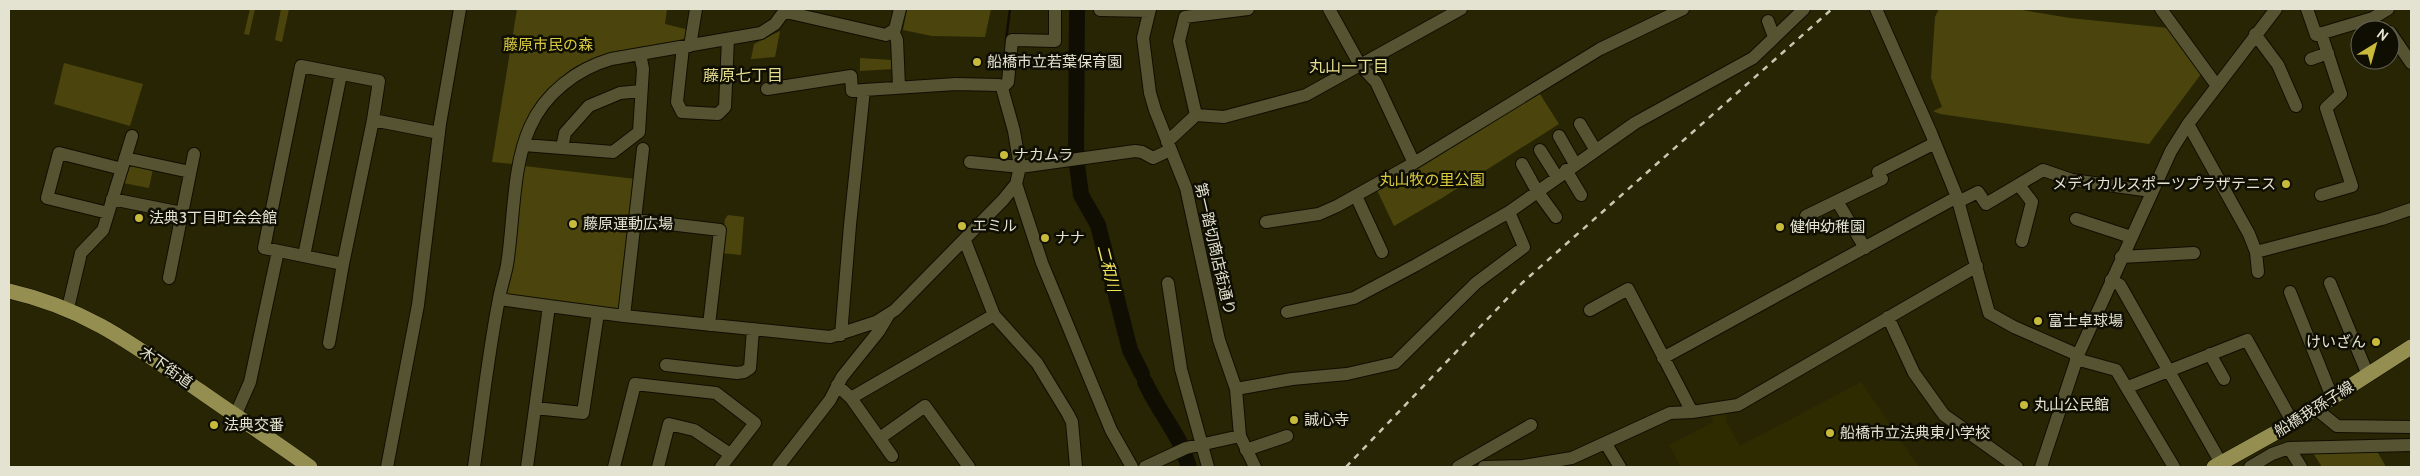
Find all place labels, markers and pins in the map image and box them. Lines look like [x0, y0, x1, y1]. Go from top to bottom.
place label: 船橋市立若葉保育園 [987, 53, 1122, 71]
marker: 船橋市立若葉保育園 [971, 56, 983, 68]
place label: ナカムラ [1014, 146, 1073, 164]
marker: ナカムラ [998, 149, 1010, 161]
place label: メディカルスポーツプラザテニス [2052, 175, 2276, 193]
marker: メディカルスポーツプラザテニス [2280, 178, 2292, 190]
place label: 法典3丁目町会会館 [149, 209, 277, 227]
marker: 法典3丁目町会会館 [133, 212, 145, 224]
place label: 藤原運動広場 [583, 215, 673, 233]
place label: エミル [972, 217, 1017, 235]
marker: 藤原運動広場 [567, 218, 579, 230]
place label: 健伸幼稚園 [1790, 218, 1865, 236]
marker: エミル [956, 220, 968, 232]
marker: 健伸幼稚園 [1774, 221, 1786, 233]
place label: ナナ [1055, 229, 1085, 247]
marker: ナナ [1039, 232, 1051, 244]
place label: 富士卓球場 [2048, 312, 2123, 330]
marker: 富士卓球場 [2032, 315, 2044, 327]
place label: けいざん [2306, 333, 2366, 351]
marker: けいざん [2370, 336, 2382, 348]
place label: 丸山公民館 [2034, 396, 2109, 414]
marker: 丸山公民館 [2018, 399, 2030, 411]
place label: 誠心寺 [1304, 411, 1349, 429]
marker: 誠心寺 [1288, 414, 1300, 426]
place label: 法典交番 [224, 416, 284, 434]
marker: 法典交番 [208, 419, 220, 431]
place label: 船橋市立法典東小学校 [1840, 424, 1990, 442]
marker: 船橋市立法典東小学校 [1824, 427, 1836, 439]

